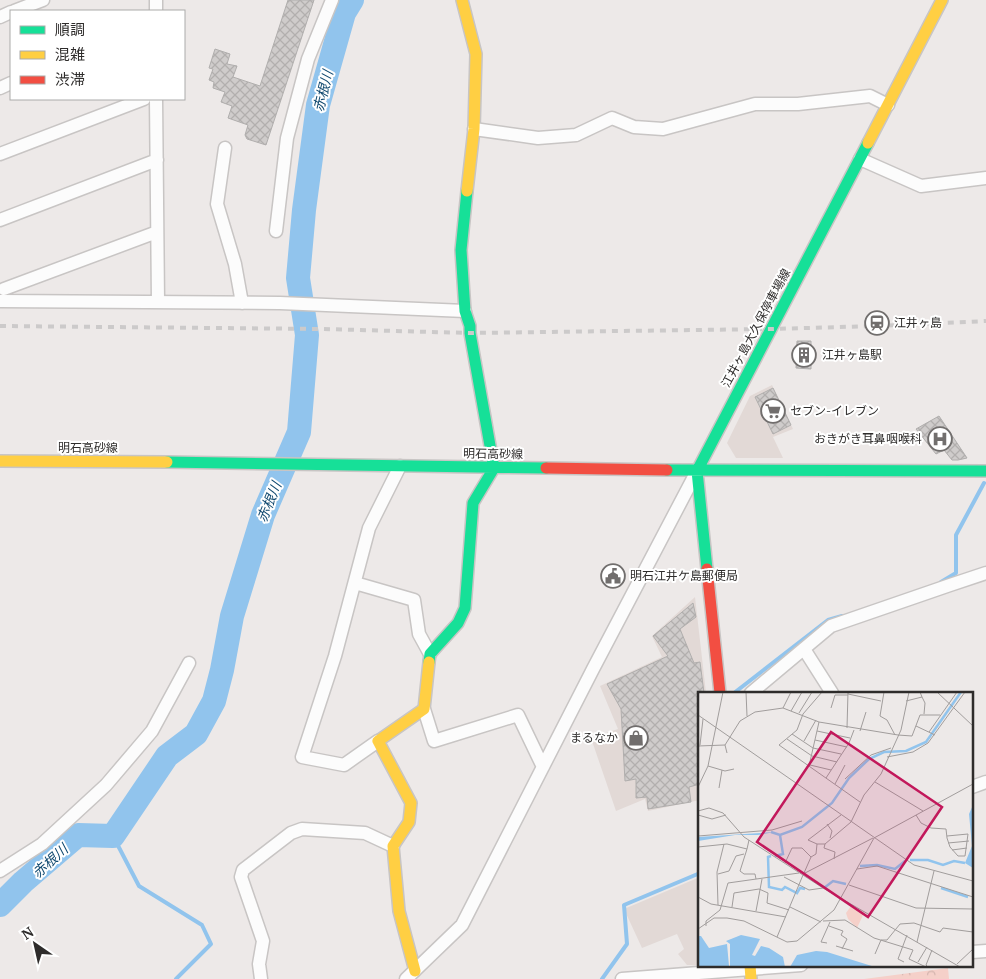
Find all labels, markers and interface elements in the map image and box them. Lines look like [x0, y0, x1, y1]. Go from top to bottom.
legend [10, 10, 185, 100]
text: 順調 [55, 19, 85, 39]
text: 混雑 [55, 44, 85, 64]
water label: 赤根川 [308, 66, 337, 114]
text: 渋滞 [55, 69, 85, 89]
street label: 江井ヶ島大久保停車場線 [718, 266, 793, 390]
station icon: 江井ヶ島 [864, 310, 890, 336]
place label: 江井ヶ島 [894, 315, 942, 330]
building icon: 江井ヶ島駅 [791, 342, 817, 368]
place label: 江井ヶ島駅 [822, 347, 882, 362]
supermarket icon: セブン-イレブン [760, 398, 786, 424]
place label: セブン-イレブン [790, 403, 879, 418]
hospital icon: おきがき耳鼻咽喉科 [927, 426, 953, 452]
place label: おきがき耳鼻咽喉科 [814, 431, 922, 446]
street label: 明石高砂線 [58, 440, 118, 455]
street label: 明石高砂線 [463, 445, 523, 462]
water label: 赤根川 [252, 477, 286, 525]
public building icon: 明石江井ケ島郵便局 [600, 563, 626, 589]
place label: 明石江井ケ島郵便局 [630, 568, 738, 583]
inset map [698, 692, 974, 966]
shop icon: まるなか [623, 725, 649, 751]
place label: まるなか [570, 730, 618, 745]
water label: 赤根川 [28, 838, 73, 882]
north arrow [10, 919, 60, 969]
text: N [18, 922, 37, 944]

